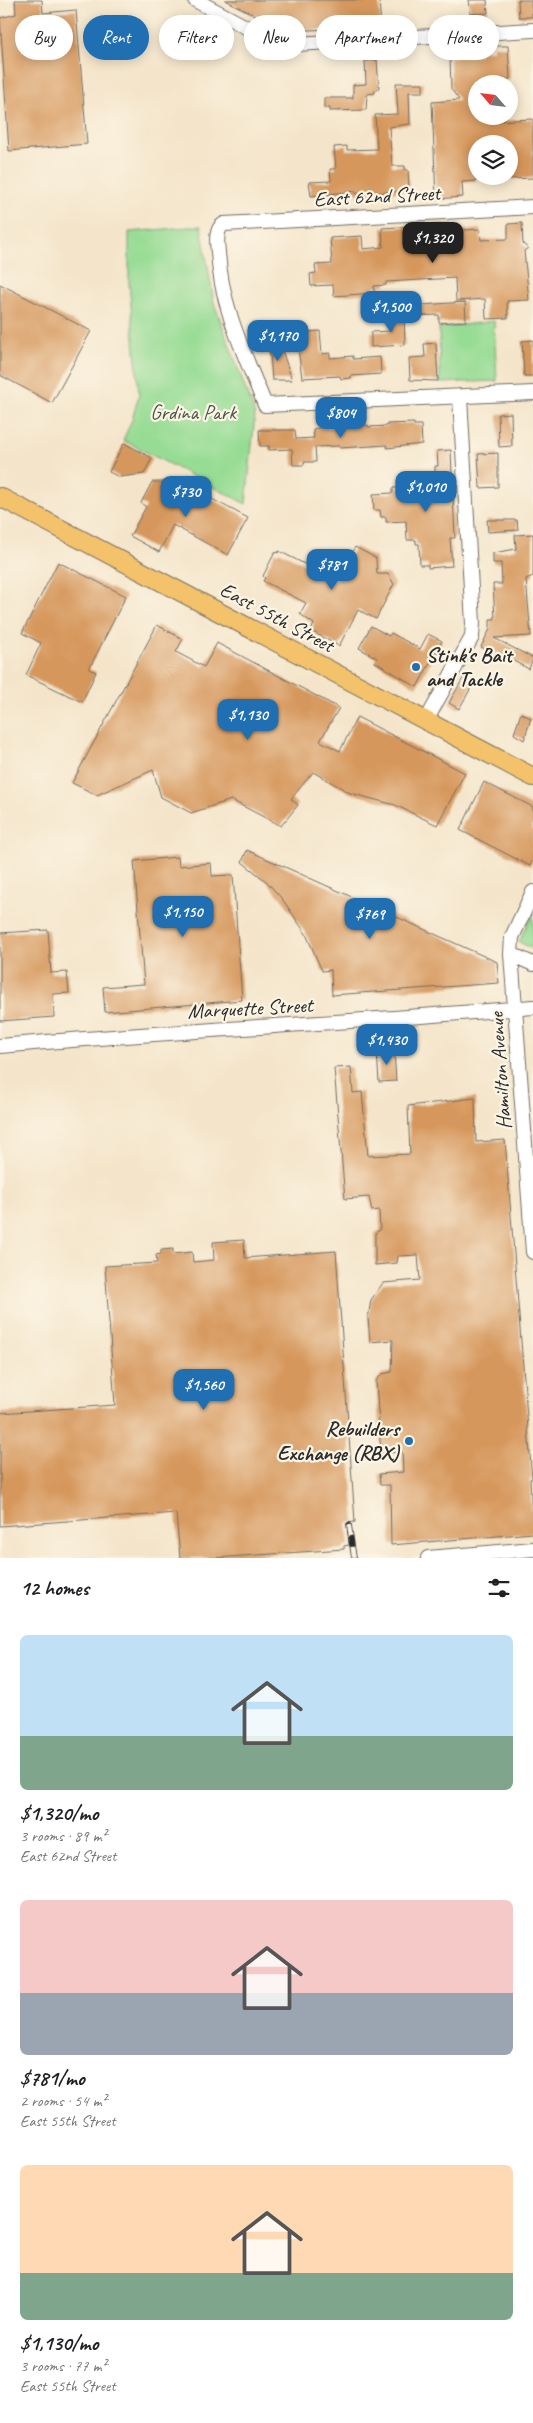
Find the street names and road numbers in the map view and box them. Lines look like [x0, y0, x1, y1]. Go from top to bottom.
street label: East 62nd Street [313, 180, 443, 212]
street label: East 55th Street [216, 576, 340, 659]
street label: Marquette Street [187, 992, 315, 1024]
street label: Hamilton Avenue [483, 1010, 517, 1131]

